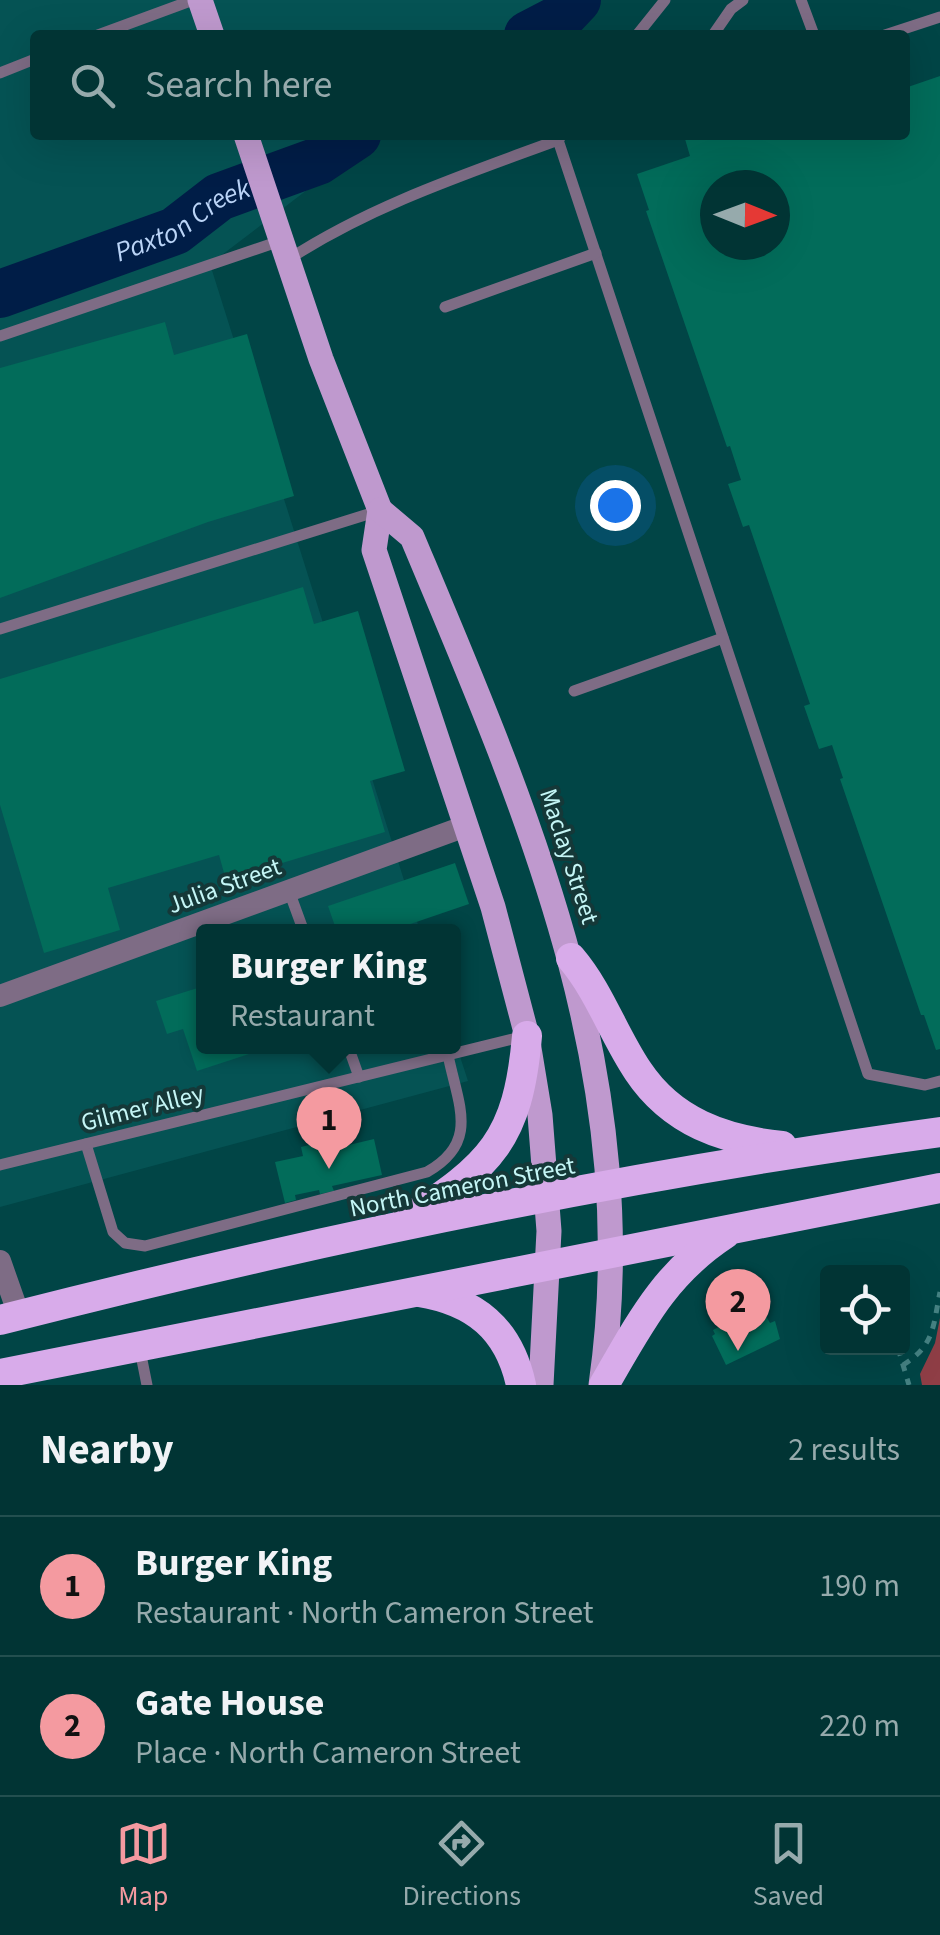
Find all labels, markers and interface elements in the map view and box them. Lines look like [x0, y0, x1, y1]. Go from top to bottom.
search box [30, 30, 910, 140]
icon: search [65, 58, 120, 113]
text: Search here [145, 58, 332, 112]
water label: Paxton Creek [109, 168, 257, 272]
north arrow [700, 170, 790, 260]
your location [590, 480, 641, 531]
street label: Maclay Street [530, 784, 608, 929]
street label: Julia Street [163, 849, 287, 923]
popup [196, 924, 461, 1054]
text: Burger King [230, 939, 427, 993]
text: Restaurant [230, 993, 375, 1039]
street label: Gilmer Alley [77, 1075, 208, 1141]
pin: 1 [296, 1086, 362, 1169]
street label: North Cameron Street [346, 1147, 578, 1226]
map controls [820, 1265, 910, 1355]
button: locate [820, 1265, 910, 1355]
pin: 2 [706, 1268, 770, 1351]
text: Nearby [40, 1420, 174, 1480]
text: 2 results [788, 1427, 900, 1473]
text: Burger King [135, 1536, 332, 1590]
text: 1 [64, 1563, 81, 1609]
text: 190 m [819, 1563, 900, 1609]
text: Restaurant · North Cameron Street [135, 1590, 594, 1636]
text: Gate House [135, 1676, 325, 1730]
text: 2 [64, 1703, 81, 1749]
text: 220 m [819, 1703, 900, 1749]
text: Place · North Cameron Street [135, 1730, 521, 1776]
tab: Map [116, 1816, 171, 1916]
tab: Directions [403, 1816, 521, 1916]
tab: Saved [753, 1816, 824, 1916]

